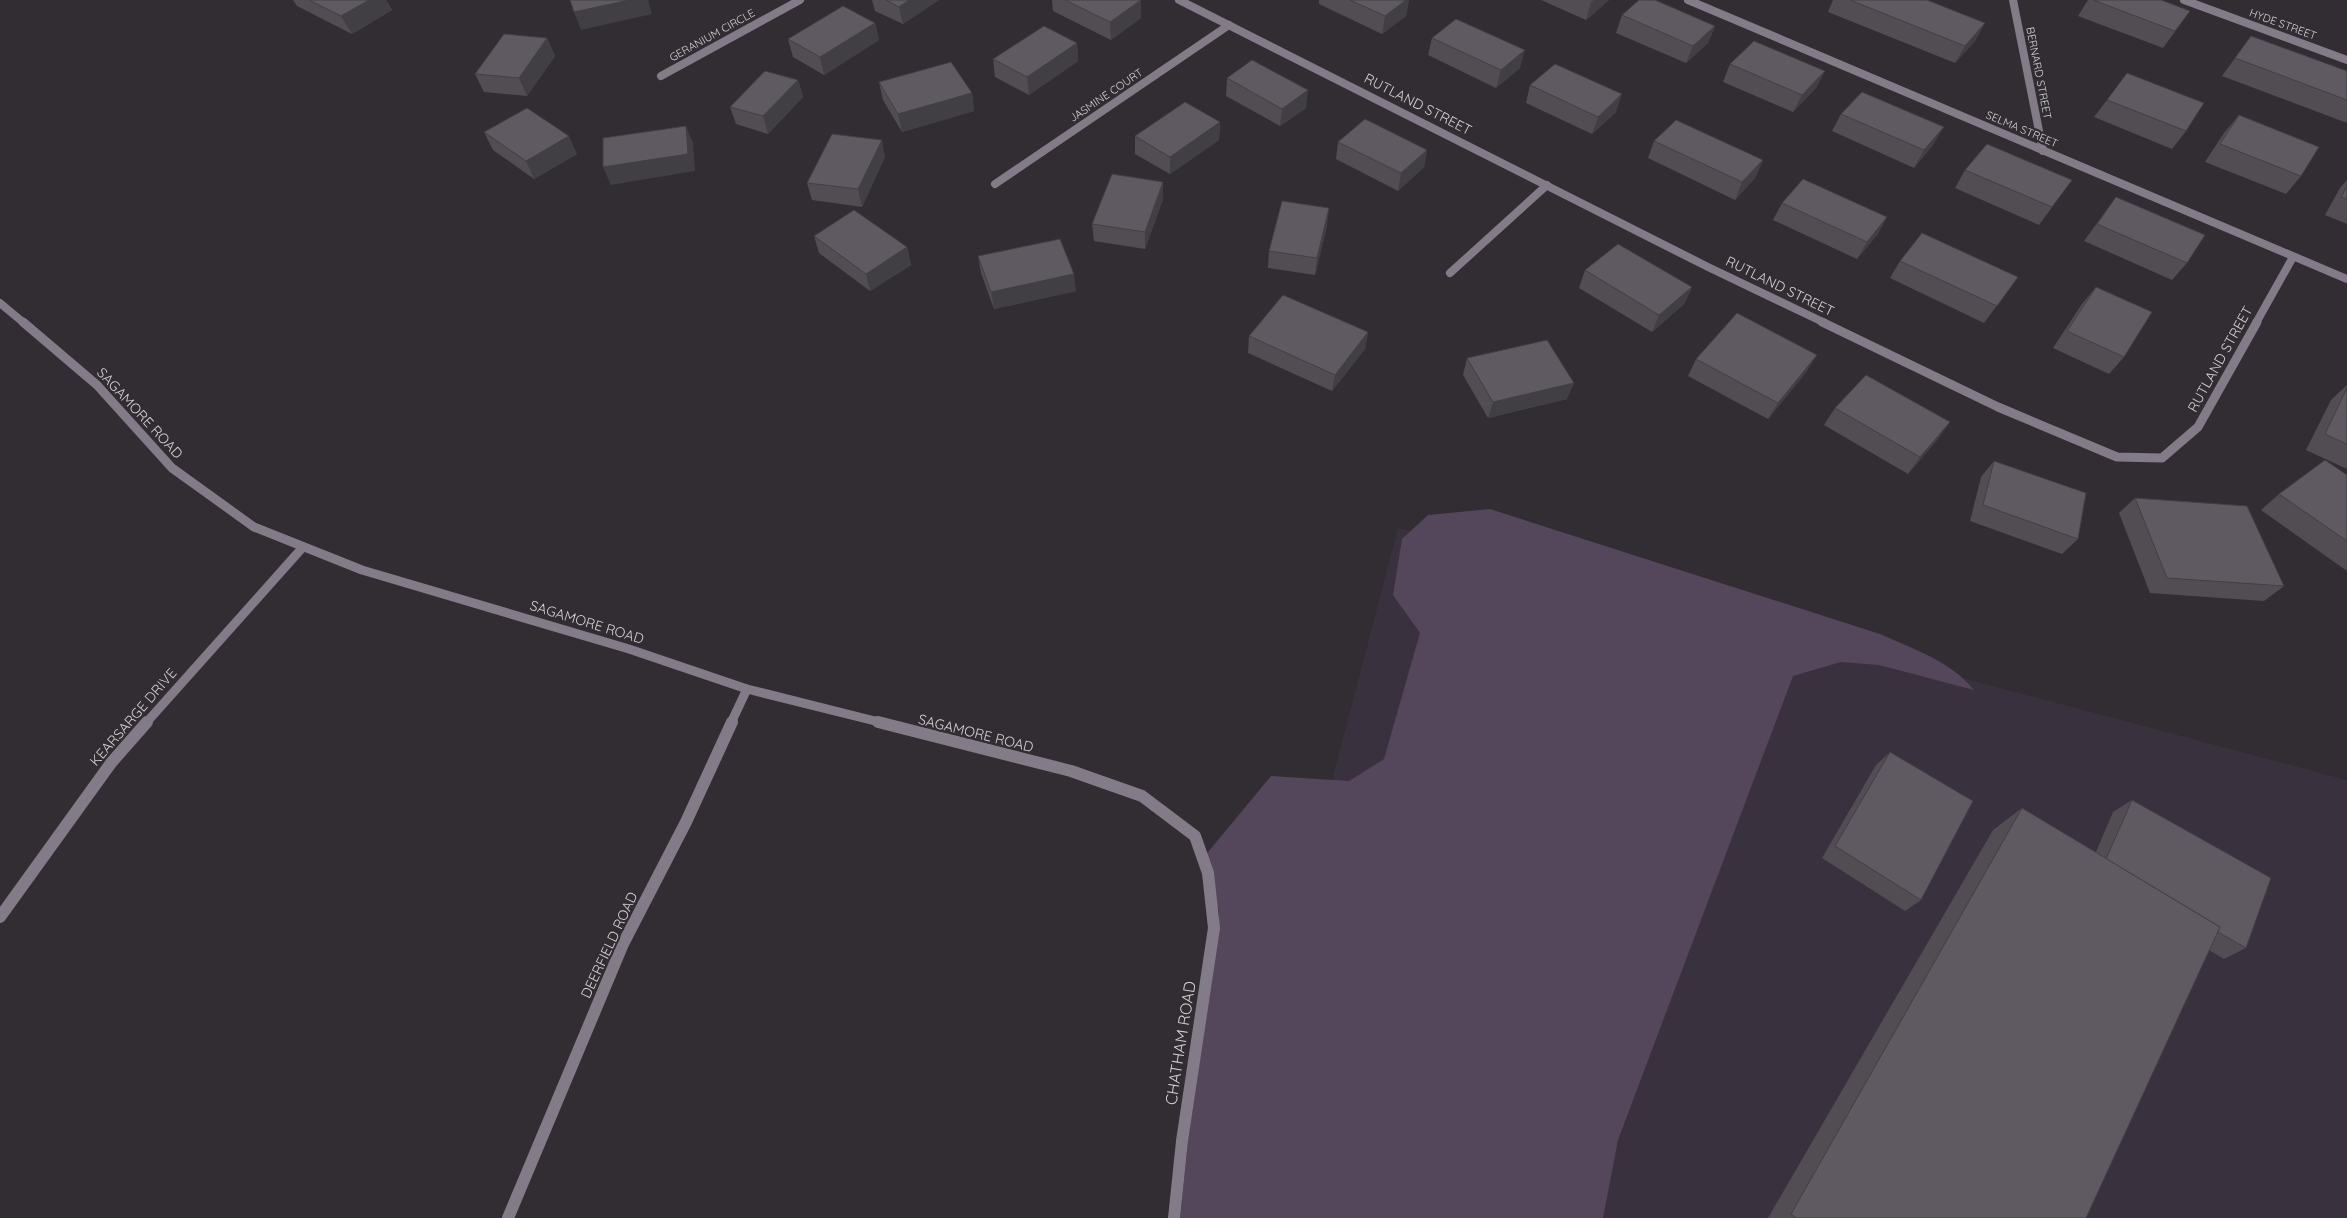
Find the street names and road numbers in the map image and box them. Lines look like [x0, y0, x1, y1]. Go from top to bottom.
street label: HYDE STREET [2247, 5, 2319, 43]
street label: GERANIUM CIRCLE [667, 6, 757, 64]
street label: BERNARD STREET [2023, 26, 2055, 121]
street label: JASMINE COURT [1067, 65, 1146, 125]
street label: RUTLAND STREET [1361, 69, 1475, 139]
street label: SELMA STREET [1984, 108, 2060, 151]
street label: RUTLAND STREET [1723, 252, 1837, 320]
street label: RUTLAND STREET [2183, 303, 2257, 415]
street label: SAGAMORE ROAD [93, 364, 187, 462]
street label: SAGAMORE ROAD [528, 596, 646, 648]
street label: KEARSARGE DRIVE [86, 664, 180, 770]
street label: SAGAMORE ROAD [917, 710, 1035, 756]
street label: DEERFIELD ROAD [577, 889, 641, 1001]
street label: CHATHAM ROAD [1160, 980, 1200, 1106]

